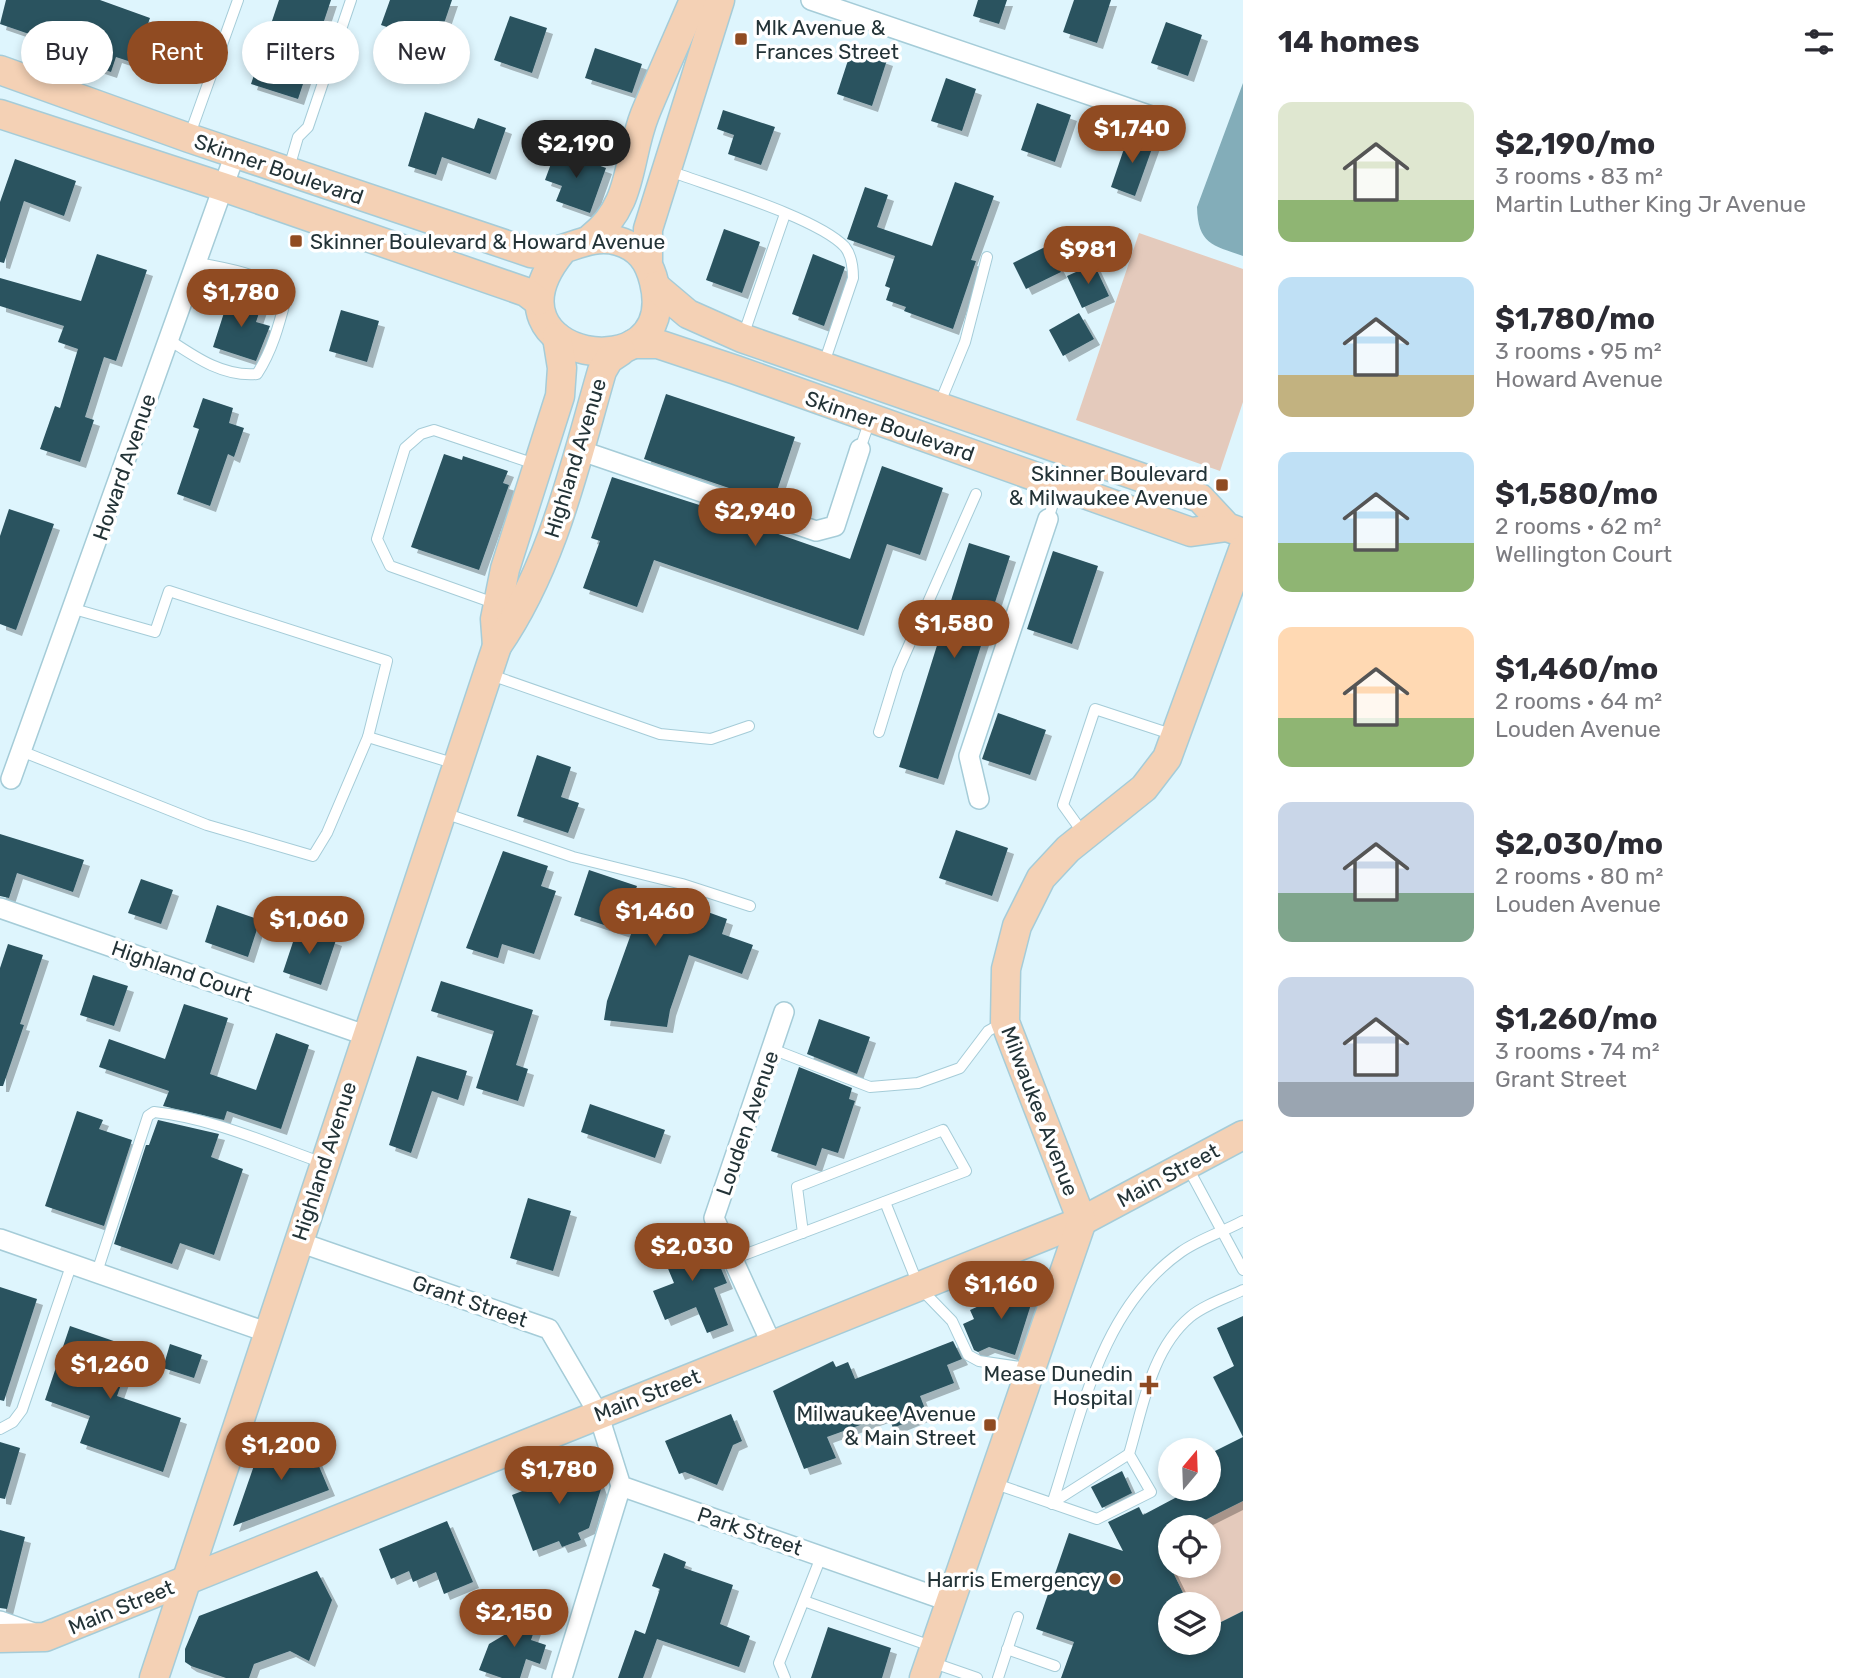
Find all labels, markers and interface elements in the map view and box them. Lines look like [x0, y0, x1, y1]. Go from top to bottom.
place label: Mlk Avenue & Frances Street [755, 15, 899, 64]
chip: Buy [21, 21, 113, 84]
chip: Rent [127, 21, 228, 84]
chip: Filters [242, 21, 359, 84]
chip: New [373, 21, 470, 84]
icon: filters [1800, 23, 1838, 61]
text: 14 homes [1278, 24, 1420, 60]
marker: Mlk Avenue & Frances Street [733, 31, 749, 47]
pin: $1,740 [1075, 106, 1189, 165]
text: $1,740 [1094, 114, 1170, 142]
pin: $2,190 [519, 120, 633, 180]
text: $2,190/mo [1495, 126, 1655, 162]
street label: Skinner Boulevard [191, 128, 367, 210]
text: $2,190 [537, 129, 615, 157]
icon: home [1334, 130, 1418, 214]
text: 3 rooms · 83 m² [1495, 162, 1663, 190]
text: Martin Luther King Jr Avenue [1495, 190, 1806, 218]
pin: $981 [1047, 226, 1129, 286]
place label: Skinner Boulevard & Howard Avenue [310, 229, 665, 254]
marker: Skinner Boulevard & Howard Avenue [288, 233, 304, 249]
text: $981 [1059, 235, 1117, 263]
pin: $1,780 [184, 270, 298, 329]
text: $1,780 [203, 278, 279, 306]
text: $1,780/mo [1495, 301, 1655, 337]
icon: home [1334, 305, 1418, 389]
text: 3 rooms · 95 m² [1495, 337, 1662, 365]
text: Howard Avenue [1495, 365, 1663, 393]
street label: Highland Avenue [539, 375, 611, 541]
street label: Skinner Boulevard [802, 385, 978, 467]
street label: Howard Avenue [87, 390, 161, 544]
place label: Skinner Boulevard & Milwaukee Avenue [1009, 461, 1208, 510]
text: $1,580/mo [1495, 476, 1658, 512]
marker: Skinner Boulevard & Milwaukee Avenue [1214, 477, 1230, 493]
icon: home [1334, 480, 1418, 564]
pin: $2,940 [698, 489, 812, 548]
text: $2,940 [714, 497, 796, 525]
text: 2 rooms · 62 m² [1495, 512, 1661, 540]
text: Wellington Court [1495, 540, 1672, 568]
pin: $1,580 [897, 600, 1011, 660]
text: $1,580 [914, 609, 994, 637]
text: $1,460/mo [1495, 651, 1658, 687]
icon: home [1334, 655, 1418, 739]
text: 2 rooms · 64 m² [1495, 687, 1662, 715]
text: Louden Avenue [1495, 715, 1661, 743]
text: $2,030/mo [1495, 826, 1663, 862]
icon: home [1334, 830, 1418, 914]
text: 2 rooms · 80 m² [1495, 862, 1663, 890]
pin: $1,460 [598, 888, 712, 948]
text: Louden Avenue [1495, 890, 1661, 918]
pin: $1,060 [252, 897, 366, 956]
text: $1,460 [615, 897, 695, 925]
text: $1,060 [269, 905, 349, 933]
street label: Highland Court [108, 935, 256, 1007]
text: $1,260/mo [1495, 1001, 1658, 1037]
icon: home [1334, 1005, 1418, 1089]
street label: Milwaukee Avenue [996, 1023, 1084, 1199]
text: 3 rooms · 74 m² [1495, 1037, 1660, 1065]
street label: Louden Avenue [711, 1047, 783, 1199]
text: Grant Street [1495, 1065, 1627, 1093]
street label: Highland Avenue [287, 1078, 361, 1244]
street label: Main Street [1113, 1138, 1223, 1212]
pin: $2,030 [635, 1224, 749, 1283]
text: $2,030 [651, 1232, 733, 1260]
pin: $1,160 [944, 1262, 1058, 1321]
street label: Grant Street [409, 1270, 531, 1332]
text: $1,160 [964, 1270, 1038, 1298]
pin: $1,260 [53, 1342, 167, 1401]
text: $1,260 [71, 1350, 149, 1378]
place label: Mease Dunedin Hospital [983, 1361, 1133, 1410]
street label: Main Street [590, 1363, 704, 1427]
marker: Mease Dunedin Hospital [1139, 1375, 1159, 1395]
place label: Milwaukee Avenue & Main Street [796, 1401, 976, 1450]
marker: Milwaukee Avenue & Main Street [982, 1417, 998, 1433]
pin: $1,200 [224, 1422, 338, 1482]
text: $1,200 [241, 1431, 321, 1459]
north arrow [1158, 1438, 1222, 1502]
map controls [1158, 1438, 1221, 1655]
pin: $1,780 [502, 1446, 616, 1506]
text: $1,780 [521, 1455, 597, 1483]
street label: Park Street [694, 1501, 806, 1561]
button: locate [1158, 1515, 1221, 1578]
place label: Harris Emergency [927, 1567, 1101, 1592]
marker: Harris Emergency [1107, 1571, 1123, 1587]
street label: Main Street [64, 1574, 178, 1640]
pin: $2,150 [457, 1590, 571, 1649]
button: layers [1158, 1592, 1221, 1655]
text: $2,150 [475, 1598, 553, 1626]

